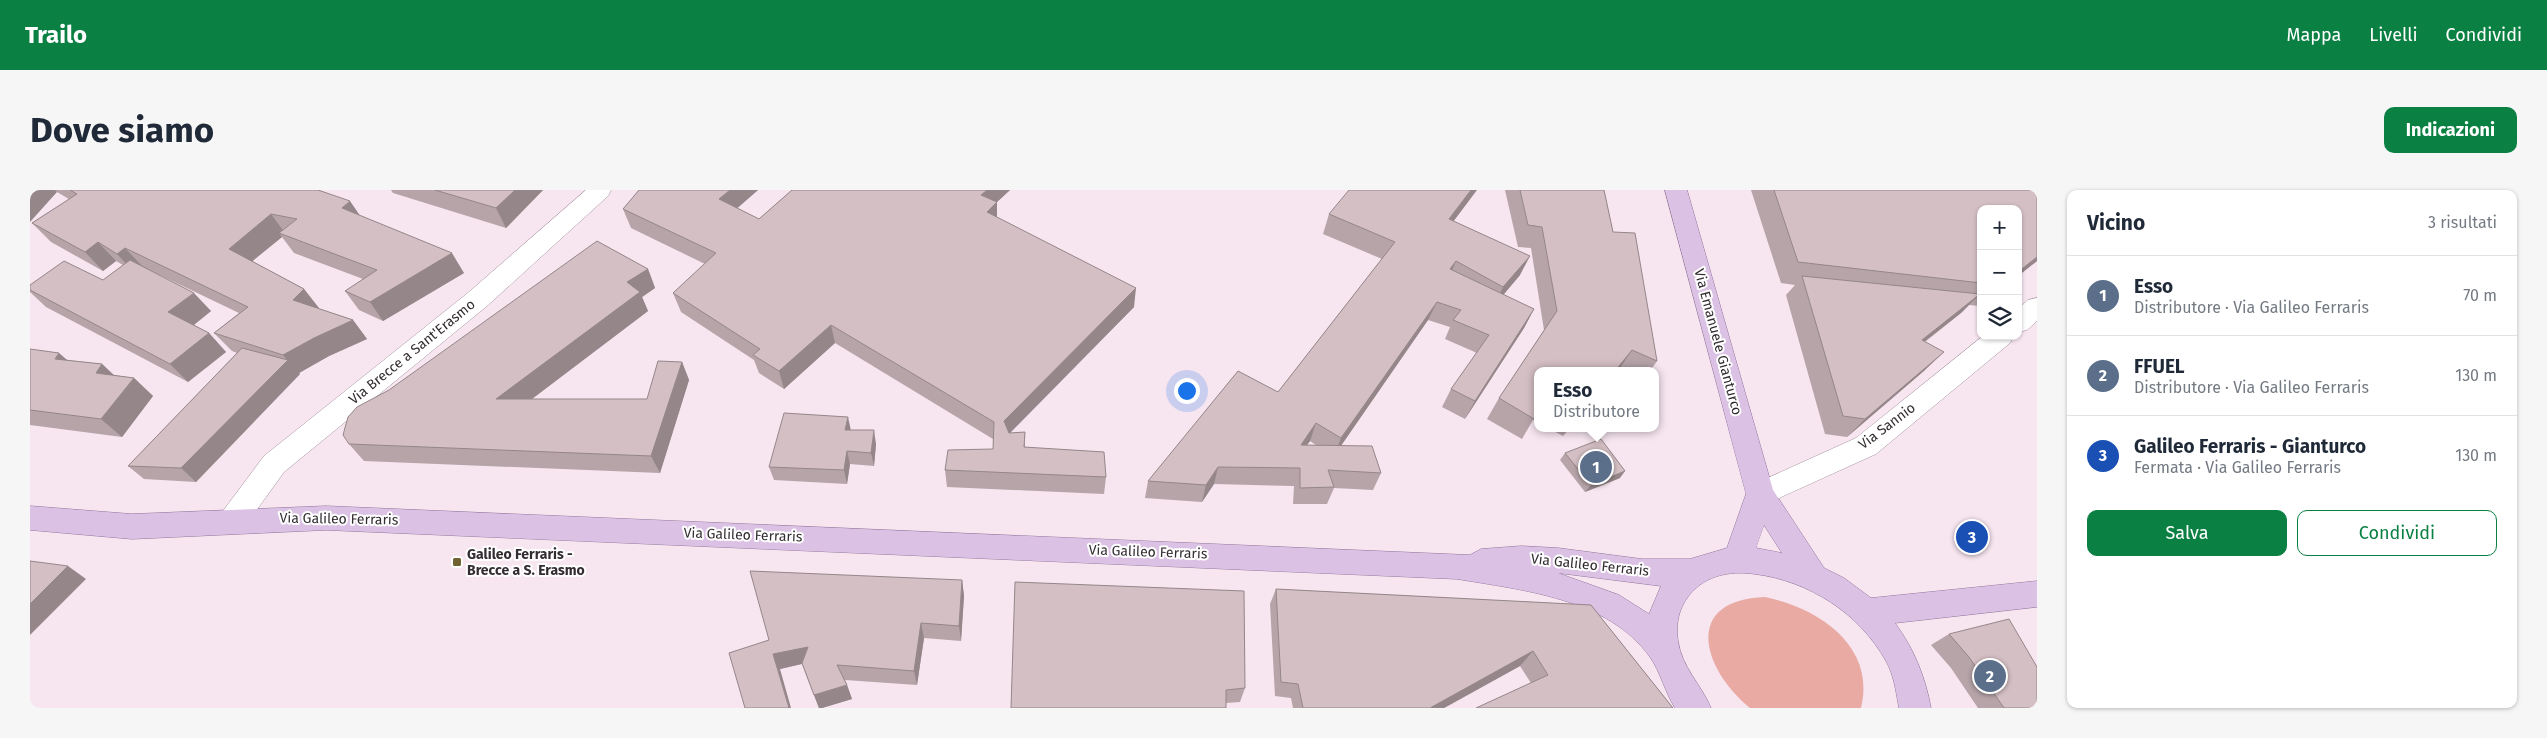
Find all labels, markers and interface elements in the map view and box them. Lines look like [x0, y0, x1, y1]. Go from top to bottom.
text: Trailo [25, 21, 87, 49]
text: Mappa [2287, 24, 2341, 46]
text: Livelli [2369, 24, 2418, 46]
text: Condividi [2446, 24, 2522, 46]
button: Indicazioni [2384, 107, 2517, 153]
text: Dove siamo [30, 109, 214, 151]
map controls [1977, 205, 2022, 340]
button: + [1977, 205, 2022, 250]
text: Vicino [2087, 210, 2145, 236]
text: 3 risultati [2428, 213, 2497, 232]
button: − [1977, 250, 2022, 295]
street label: Via Emanuele Gianturco [1690, 267, 1746, 417]
text: Esso [2134, 275, 2173, 298]
text: 1 [2099, 286, 2107, 305]
text: 70 m [2463, 286, 2497, 305]
button: layers [1977, 295, 2022, 340]
street label: Via Brecce a Sant'Erasmo [345, 296, 479, 408]
text: Distributore · Via Galileo Ferraris [2134, 298, 2369, 317]
text: FFUEL [2134, 355, 2185, 378]
text: 2 [2099, 366, 2107, 385]
text: 130 m [2455, 366, 2497, 385]
popup [1534, 367, 1659, 432]
your location [1174, 378, 1200, 404]
text: Distributore · Via Galileo Ferraris [2134, 378, 2369, 397]
text: Esso [1553, 379, 1592, 402]
street label: Via Sannio [1855, 399, 1919, 453]
text: Distributore [1553, 402, 1640, 421]
text: Galileo Ferraris - Gianturco [2134, 435, 2366, 458]
text: 3 [2099, 446, 2107, 465]
text: 130 m [2455, 446, 2497, 465]
pin: 1 [1580, 448, 1612, 486]
text: Fermata · Via Galileo Ferraris [2134, 458, 2341, 477]
street label: Via Galileo Ferraris [279, 509, 399, 529]
button: Salva [2087, 510, 2287, 556]
button: Condividi [2297, 510, 2497, 556]
pin: 3 [1956, 518, 1988, 556]
street label: Via Galileo Ferraris [683, 524, 803, 546]
street label: Via Galileo Ferraris [1088, 541, 1208, 563]
place label: Galileo Ferraris - Brecce a S. Erasmo [467, 546, 585, 579]
street label: Via Galileo Ferraris [1530, 550, 1650, 580]
marker: Galileo Ferraris - Brecce a S. Erasmo [451, 556, 463, 568]
pin: 2 [1974, 657, 2006, 695]

